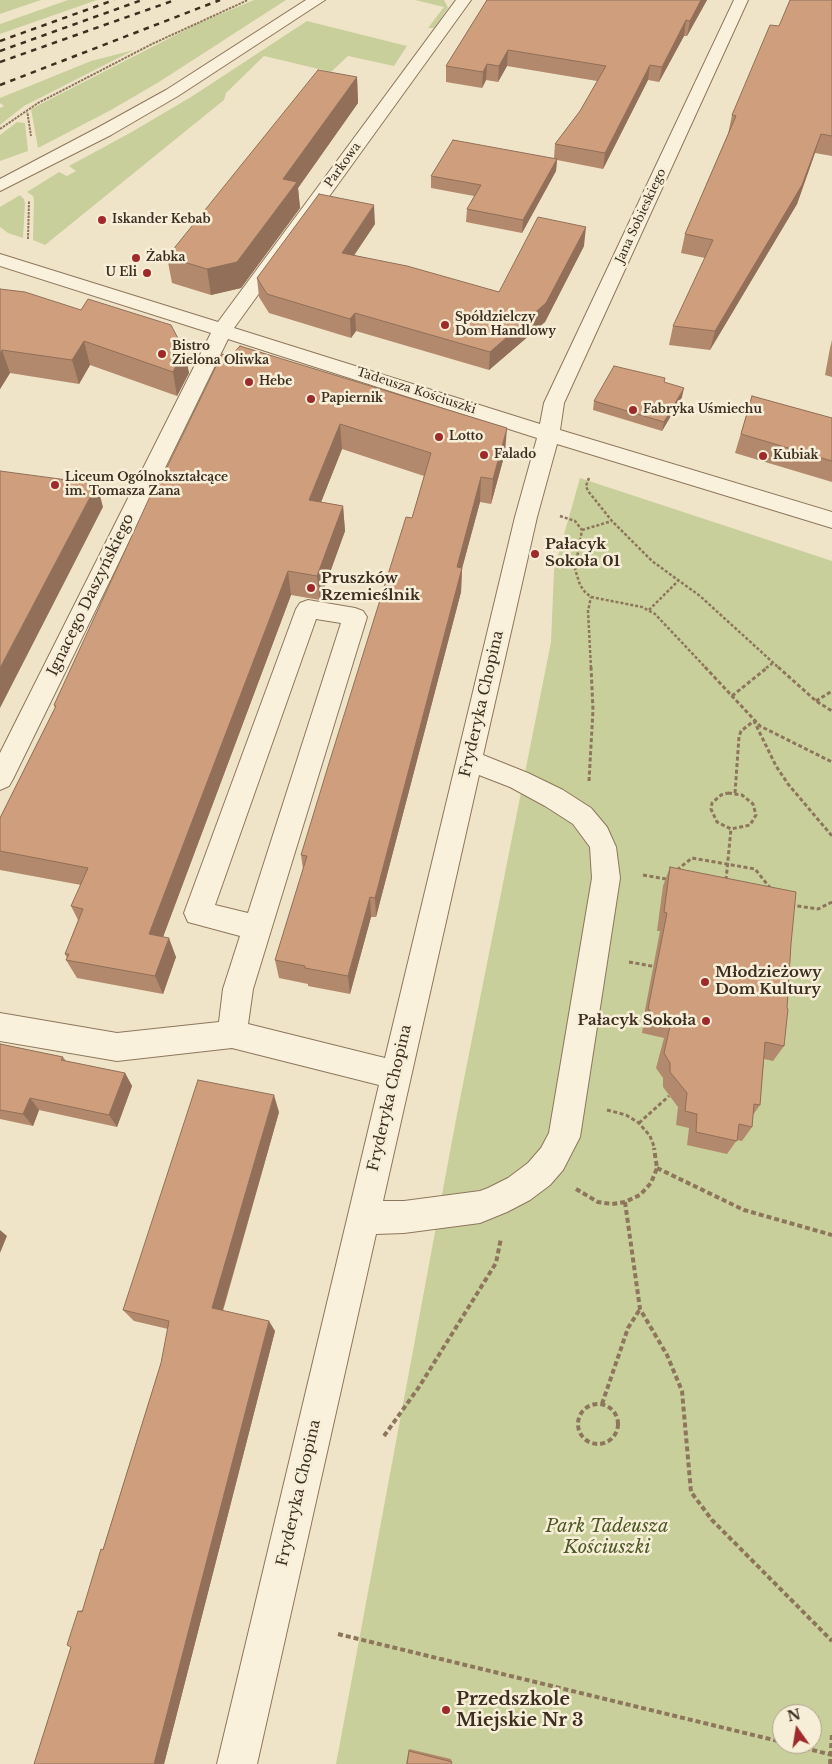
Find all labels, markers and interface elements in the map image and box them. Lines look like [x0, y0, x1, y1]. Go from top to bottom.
street label: Parkowa [322, 140, 364, 190]
street label: Jana Sobieskiego [613, 166, 669, 266]
place label: Iskander Kebab [112, 213, 211, 227]
marker: Iskander Kebab [96, 214, 108, 226]
place label: Żabka [146, 251, 185, 265]
marker: Żabka [130, 252, 142, 264]
place label: U Eli [105, 266, 137, 280]
marker: U Eli [141, 267, 153, 279]
place label: Spółdzielczy Dom Handlowy [455, 311, 556, 339]
marker: Spółdzielczy Dom Handlowy [439, 319, 451, 331]
place label: Bistro Zielona Oliwka [172, 340, 269, 368]
marker: Bistro Zielona Oliwka [156, 348, 168, 360]
street label: Tadeusza Kościuszki [354, 365, 478, 417]
place label: Hebe [259, 375, 292, 389]
marker: Hebe [243, 376, 255, 388]
place label: Papiernik [321, 392, 383, 406]
marker: Papiernik [305, 393, 317, 405]
place label: Fabryka Uśmiechu [643, 403, 762, 417]
marker: Fabryka Uśmiechu [627, 404, 639, 416]
place label: Lotto [449, 430, 483, 444]
marker: Lotto [433, 431, 445, 443]
place label: Falado [494, 448, 536, 462]
marker: Falado [478, 449, 490, 461]
place label: Kubiak [773, 449, 819, 463]
marker: Kubiak [757, 450, 769, 462]
place label: Liceum Ogólnokształcące im. Tomasza Zana [65, 471, 228, 499]
marker: Liceum Ogólnokształcące im. Tomasza Zana [49, 479, 61, 491]
street label: Ignacego Daszyńskiego [44, 511, 138, 679]
place label: Pałacyk Sokoła 01 [545, 536, 620, 571]
marker: Pałacyk Sokoła 01 [529, 548, 541, 560]
place label: Pruszków Rzemieślnik [321, 570, 420, 605]
marker: Pruszków Rzemieślnik [305, 582, 317, 594]
street label: Fryderyka Chopina [456, 629, 508, 779]
place label: Młodzieżowy Dom Kultury [715, 964, 822, 999]
marker: Młodzieżowy Dom Kultury [699, 976, 711, 988]
place label: Pałacyk Sokoła [578, 1012, 696, 1030]
marker: Pałacyk Sokoła [700, 1015, 712, 1027]
street label: Fryderyka Chopina [364, 1023, 416, 1173]
street label: Fryderyka Chopina [273, 1418, 325, 1568]
park label: Park Tadeusza Kościuszki [546, 1516, 668, 1558]
place label: Przedszkole Miejskie Nr 3 [456, 1689, 583, 1732]
marker: Przedszkole Miejskie Nr 3 [440, 1704, 452, 1716]
north arrow [772, 1704, 822, 1754]
text: N [785, 1705, 802, 1726]

